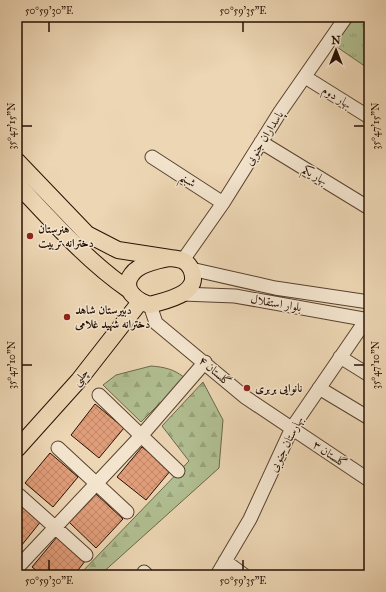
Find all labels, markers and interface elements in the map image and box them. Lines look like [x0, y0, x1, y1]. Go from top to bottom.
text: 50°59'30"E [25, 5, 73, 17]
text: 50°59'35"E [219, 5, 267, 17]
north arrow [316, 30, 356, 70]
text: N [331, 34, 341, 47]
street label: بهار دوم [318, 83, 354, 115]
text: 35°47'15"N [6, 102, 18, 149]
text: 35°47'15"N [370, 102, 382, 149]
street label: پاسداران جنوبی [242, 108, 288, 169]
street label: بهار یکم [298, 162, 330, 191]
street label: شبنم [175, 170, 199, 195]
place label: هنرستان دخترانه تربیت [38, 222, 94, 250]
marker: هنرستان دخترانه تربیت [25, 231, 35, 241]
street label: بلوار استقلال [249, 292, 303, 314]
place label: دبیرستان شاهد دخترانه شهید غلامی [74, 303, 150, 332]
marker: دبیرستان شاهد دخترانه شهید غلامی [62, 312, 72, 322]
text: 35°47'10"N [6, 340, 18, 389]
text: 35°47'10"N [370, 340, 382, 389]
street label: گلستان ۴ [196, 352, 235, 389]
street label: چلبی [69, 365, 94, 390]
place label: نانوایی بربری [255, 381, 302, 396]
marker: نانوایی بربری [242, 383, 252, 393]
street label: بهارستان جنوبی [266, 414, 308, 475]
street label: گلستان ۳ [310, 437, 350, 471]
text: 50°59'30"E [25, 575, 73, 587]
text: 50°59'35"E [219, 575, 267, 587]

